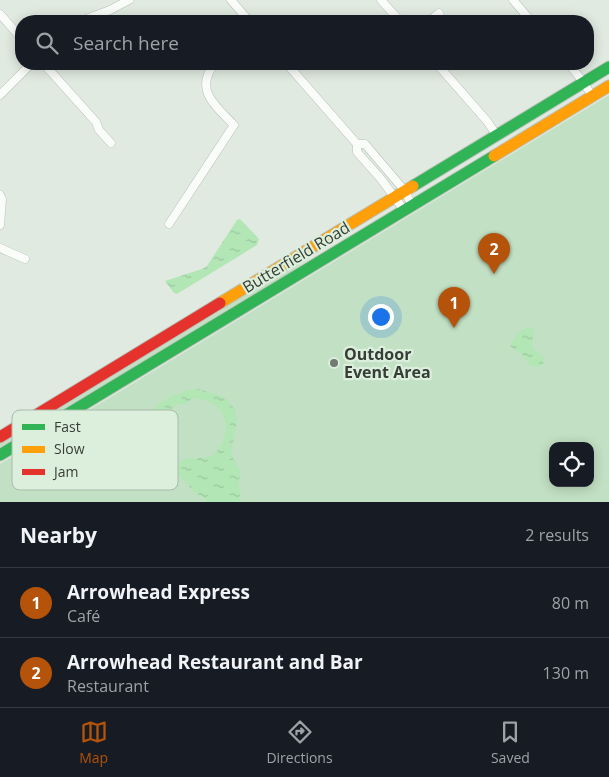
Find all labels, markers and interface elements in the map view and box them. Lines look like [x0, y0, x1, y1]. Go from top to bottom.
search box [15, 15, 594, 70]
icon: search [33, 29, 61, 57]
text: Search here [73, 30, 179, 56]
street label: Butterfield Road [238, 216, 354, 298]
pin: 2 [478, 233, 510, 274]
pin: 1 [438, 287, 470, 328]
your location [368, 304, 394, 330]
place label: Outdoor Event Area [344, 343, 431, 383]
marker: Outdoor Event Area [328, 357, 340, 369]
legend [12, 410, 178, 490]
text: Fast [54, 417, 81, 436]
text: Slow [54, 439, 85, 458]
map controls [549, 442, 594, 487]
button: locate [549, 442, 594, 487]
text: Jam [52, 462, 79, 481]
text: Nearby [20, 521, 97, 549]
text: 2 results [525, 524, 589, 546]
text: Arrowhead Express [67, 579, 250, 605]
text: 1 [31, 592, 41, 614]
text: 80 m [552, 592, 589, 614]
text: Café [67, 605, 100, 627]
text: Arrowhead Restaurant and Bar [67, 649, 363, 675]
text: 2 [31, 662, 41, 684]
text: 130 m [543, 662, 589, 684]
text: Restaurant [67, 675, 149, 697]
tab: Map [79, 718, 108, 767]
tab: Directions [266, 718, 333, 767]
tab: Saved [491, 718, 530, 767]

